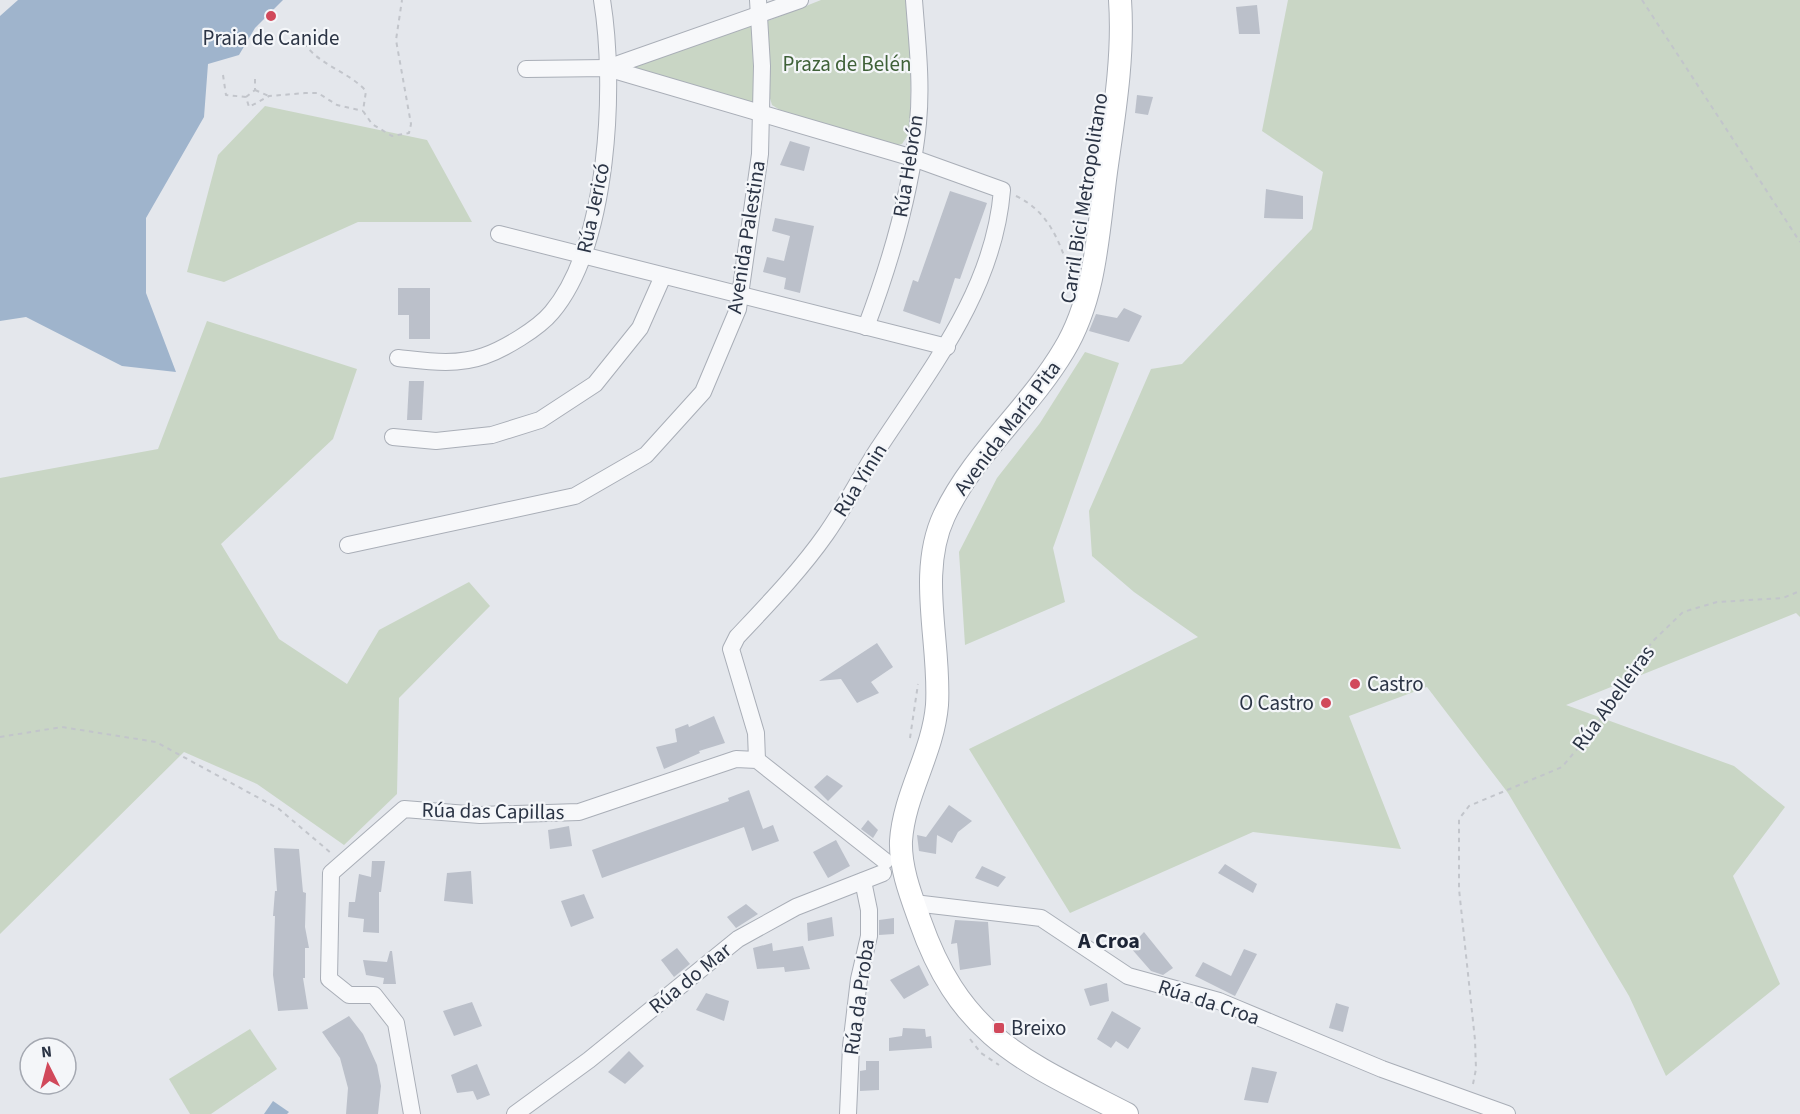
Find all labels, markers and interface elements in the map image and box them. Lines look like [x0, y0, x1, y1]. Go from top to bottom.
marker: Praia de Canide [264, 9, 278, 23]
place label: Praia de Canide [203, 23, 339, 53]
park label: Praza de Belén [783, 49, 911, 79]
street label: Carril Bici Metropolitano [1053, 90, 1115, 306]
street label: Rúa Hebrón [885, 112, 931, 220]
street label: Avenida Palestina [719, 158, 773, 316]
street label: Rúa Jericó [569, 160, 617, 256]
street label: Avenida María Pita [946, 354, 1068, 502]
street label: Rúa Yinin [826, 438, 894, 522]
street label: Rúa Abelleiras [1564, 639, 1662, 757]
place label: Castro [1367, 669, 1424, 699]
marker: Castro [1348, 677, 1362, 691]
place label: O Castro [1239, 688, 1314, 718]
marker: O Castro [1319, 696, 1333, 710]
street label: Rúa das Capillas [421, 795, 565, 827]
district label: A Croa [1077, 925, 1140, 957]
street label: Rúa do Mar [642, 935, 738, 1021]
street label: Rúa da Proba [836, 937, 882, 1057]
street label: Rúa da Croa [1154, 971, 1264, 1033]
place label: Breixo [1011, 1013, 1066, 1043]
marker: Breixo [992, 1021, 1006, 1035]
north arrow [18, 1036, 78, 1096]
text: N [40, 1041, 53, 1064]

